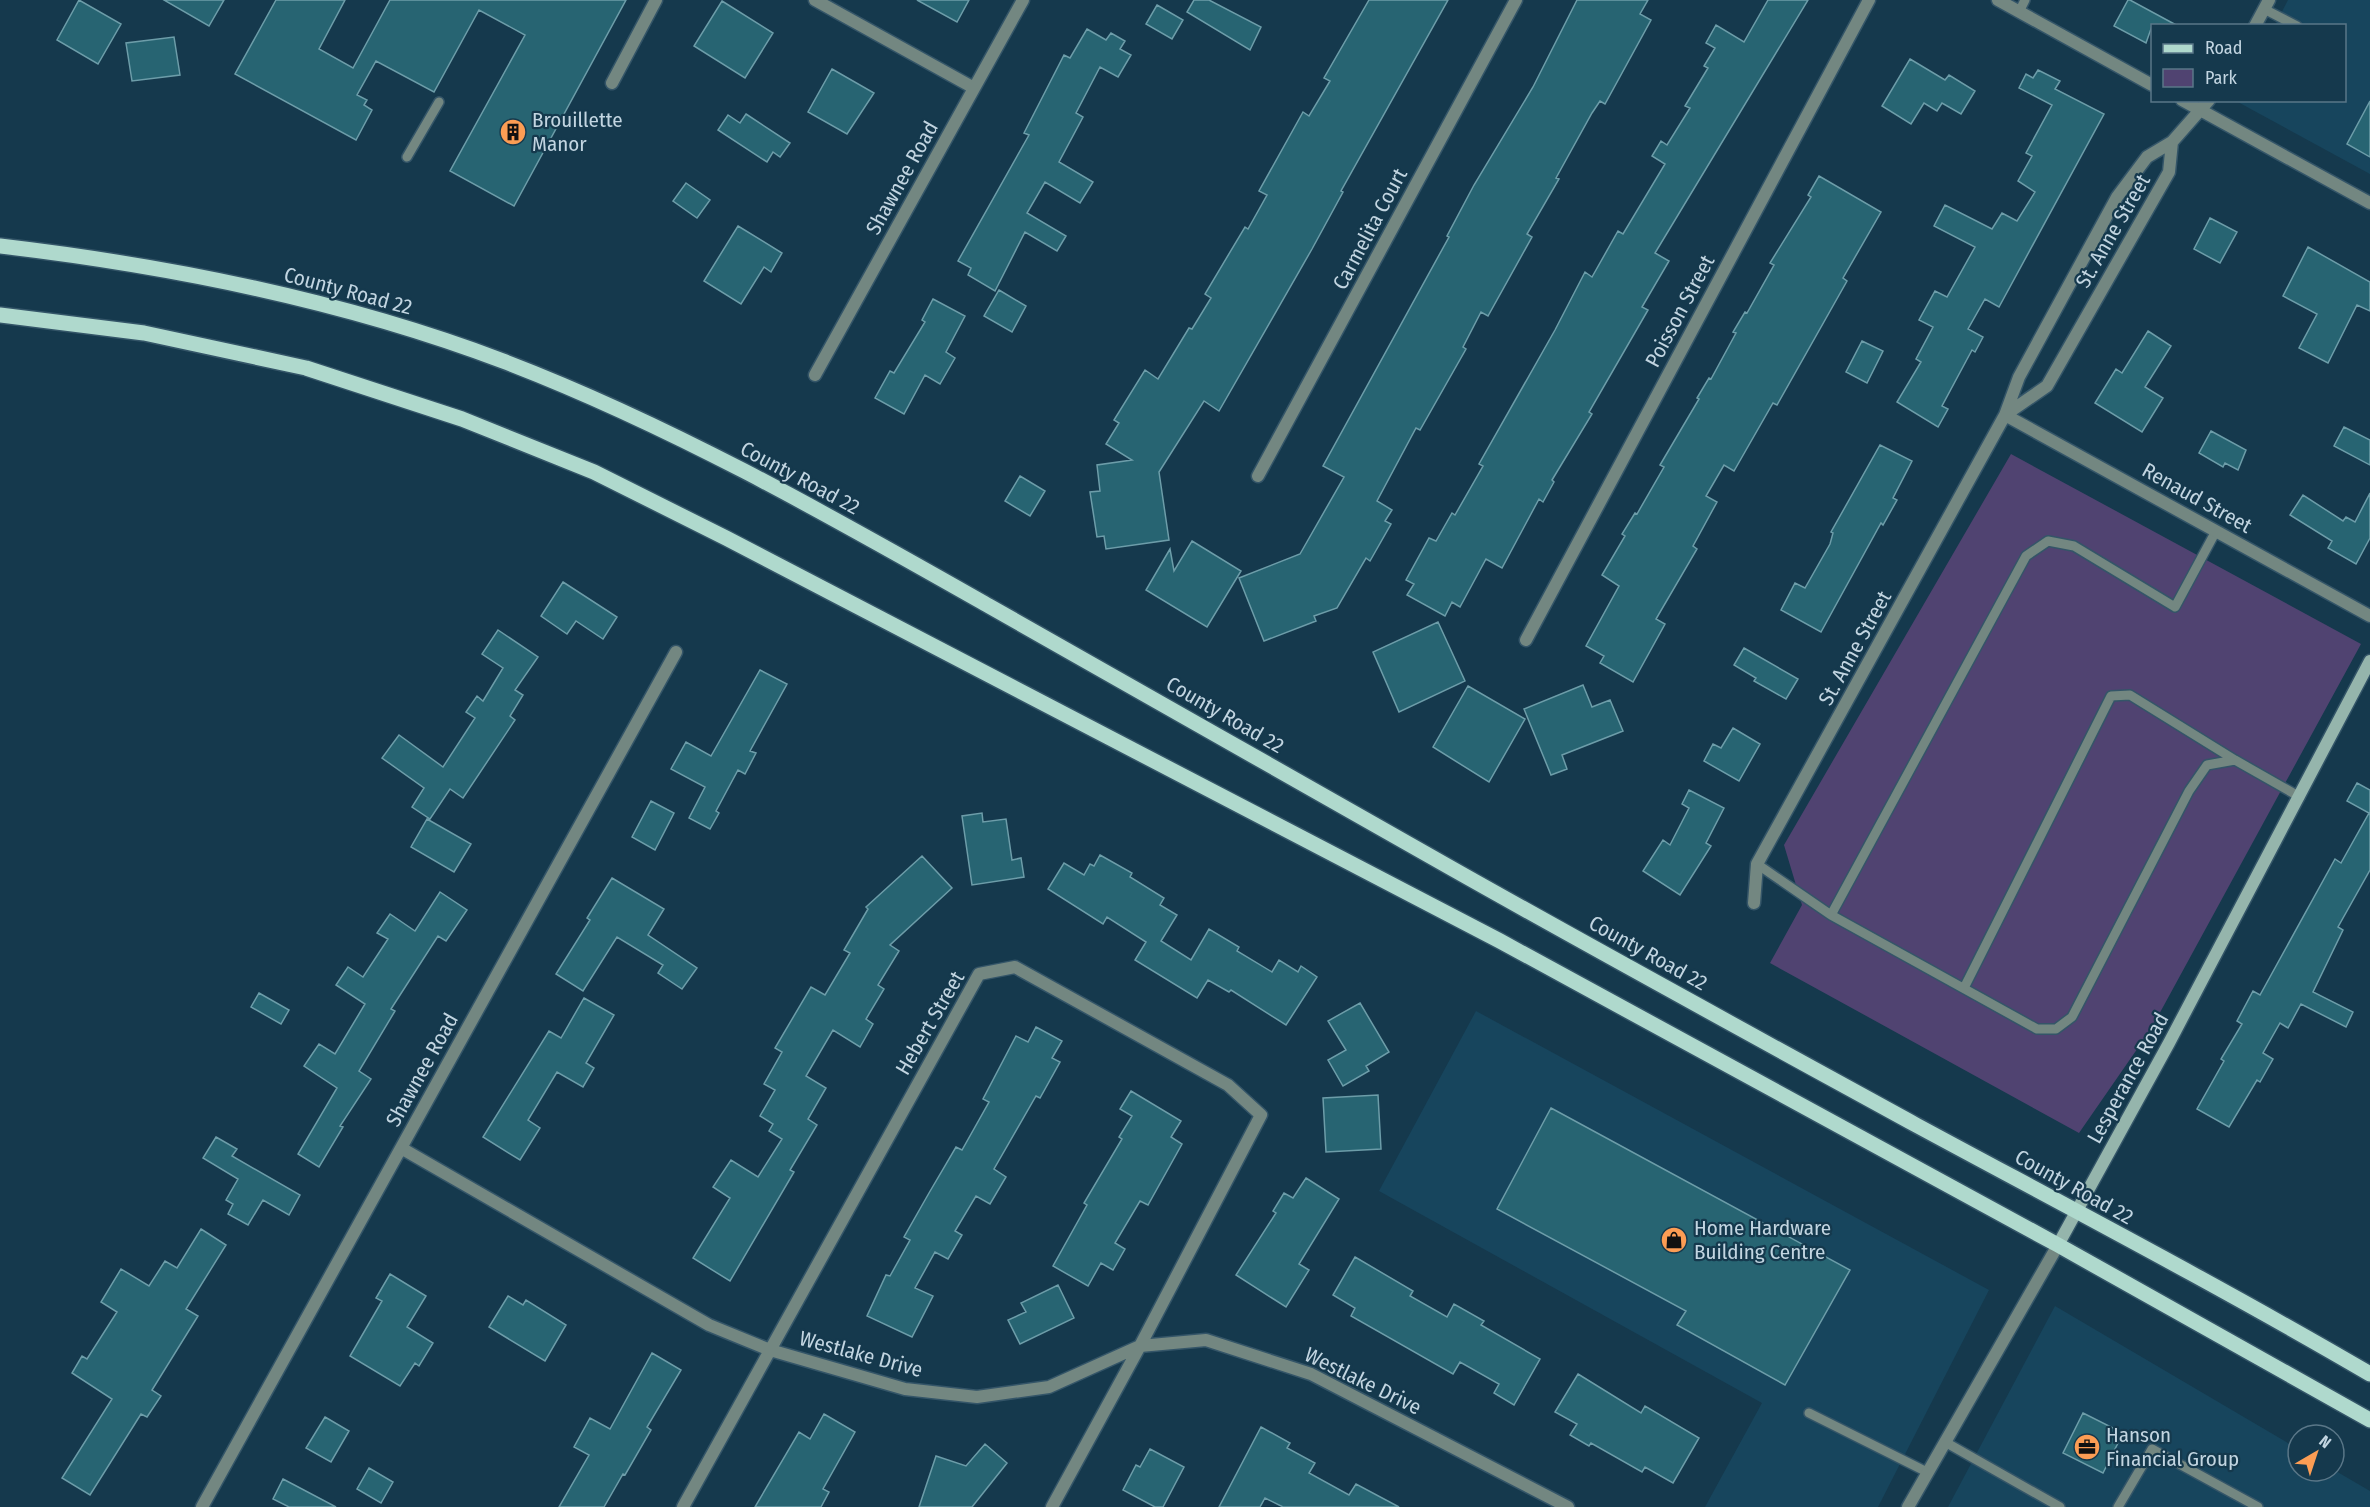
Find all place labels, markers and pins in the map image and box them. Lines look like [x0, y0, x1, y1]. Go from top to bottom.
place label: Brouillette Manor [532, 107, 623, 157]
building icon: Brouillette Manor [498, 117, 528, 147]
place label: Home Hardware Building Centre [1694, 1215, 1831, 1265]
shop icon: Home Hardware Building Centre [1659, 1225, 1689, 1255]
place label: Hanson Financial Group [2106, 1422, 2239, 1472]
office icon: Hanson Financial Group [2072, 1432, 2102, 1462]

